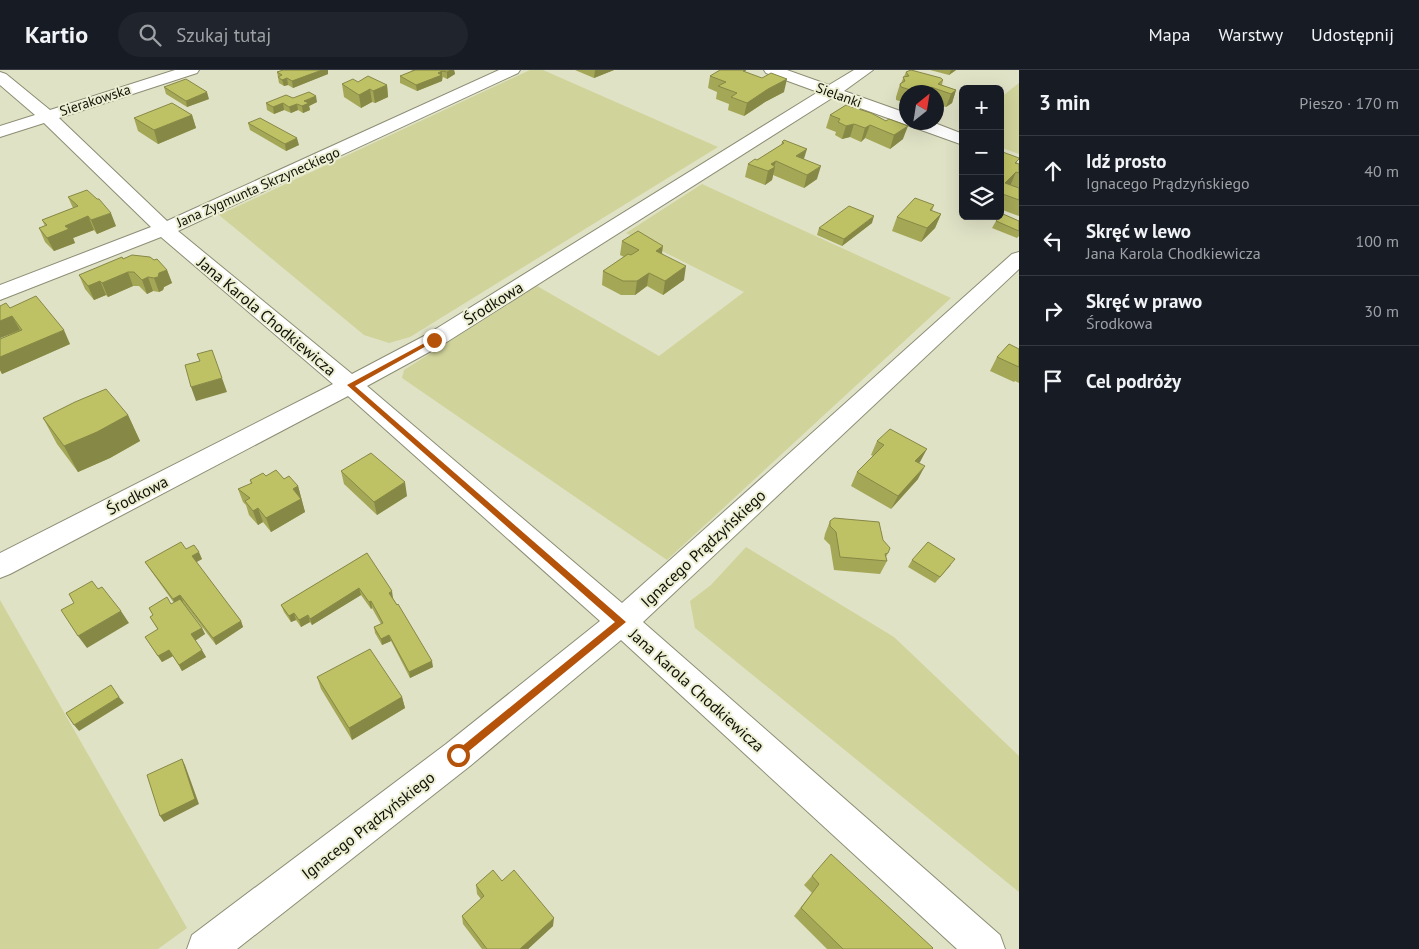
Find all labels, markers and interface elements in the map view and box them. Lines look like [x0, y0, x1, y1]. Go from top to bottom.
search box [118, 12, 468, 57]
text: Kartio [25, 19, 88, 50]
icon: search [136, 21, 164, 49]
text: Szukaj tutaj [176, 23, 271, 47]
text: Mapa [1149, 23, 1190, 46]
text: Warstwy [1218, 23, 1283, 46]
text: Udostępnij [1311, 23, 1394, 46]
street label: Sielanki [814, 78, 864, 112]
street label: Sierakowska [57, 80, 133, 120]
north arrow [899, 85, 944, 130]
map controls [959, 85, 1004, 220]
button: + [959, 85, 1004, 130]
text: 3 min [1039, 89, 1090, 116]
text: Pieszo · 170 m [1299, 93, 1399, 113]
button: − [959, 130, 1004, 175]
street label: Jana Zygmunta Skrzyneckiego [173, 143, 343, 232]
text: Idź prosto [1086, 149, 1166, 173]
icon: ahead [1039, 157, 1067, 185]
text: 40 m [1364, 161, 1399, 181]
text: Ignacego Prądzyńskiego [1086, 173, 1250, 193]
button: layers [959, 175, 1004, 220]
text: Skręć w lewo [1086, 219, 1191, 243]
icon: left [1039, 227, 1067, 255]
text: 100 m [1356, 231, 1399, 251]
text: Jana Karola Chodkiewicza [1086, 243, 1261, 263]
street label: Jana Karola Chodkiewicza [193, 252, 340, 380]
street label: Środkowa [459, 277, 527, 329]
text: Skręć w prawo [1086, 289, 1202, 313]
icon: right [1039, 297, 1067, 325]
text: 30 m [1364, 301, 1399, 321]
text: Środkowa [1086, 313, 1153, 333]
route end [423, 329, 446, 352]
icon: arrive [1039, 367, 1067, 395]
text: Cel podróży [1086, 369, 1181, 393]
street label: Środkowa [103, 471, 171, 519]
street label: Ignacego Prądzyńskiego [636, 485, 770, 611]
street label: Jana Karola Chodkiewicza [625, 623, 769, 756]
route start [447, 744, 470, 767]
street label: Ignacego Prądzyńskiego [297, 767, 439, 883]

